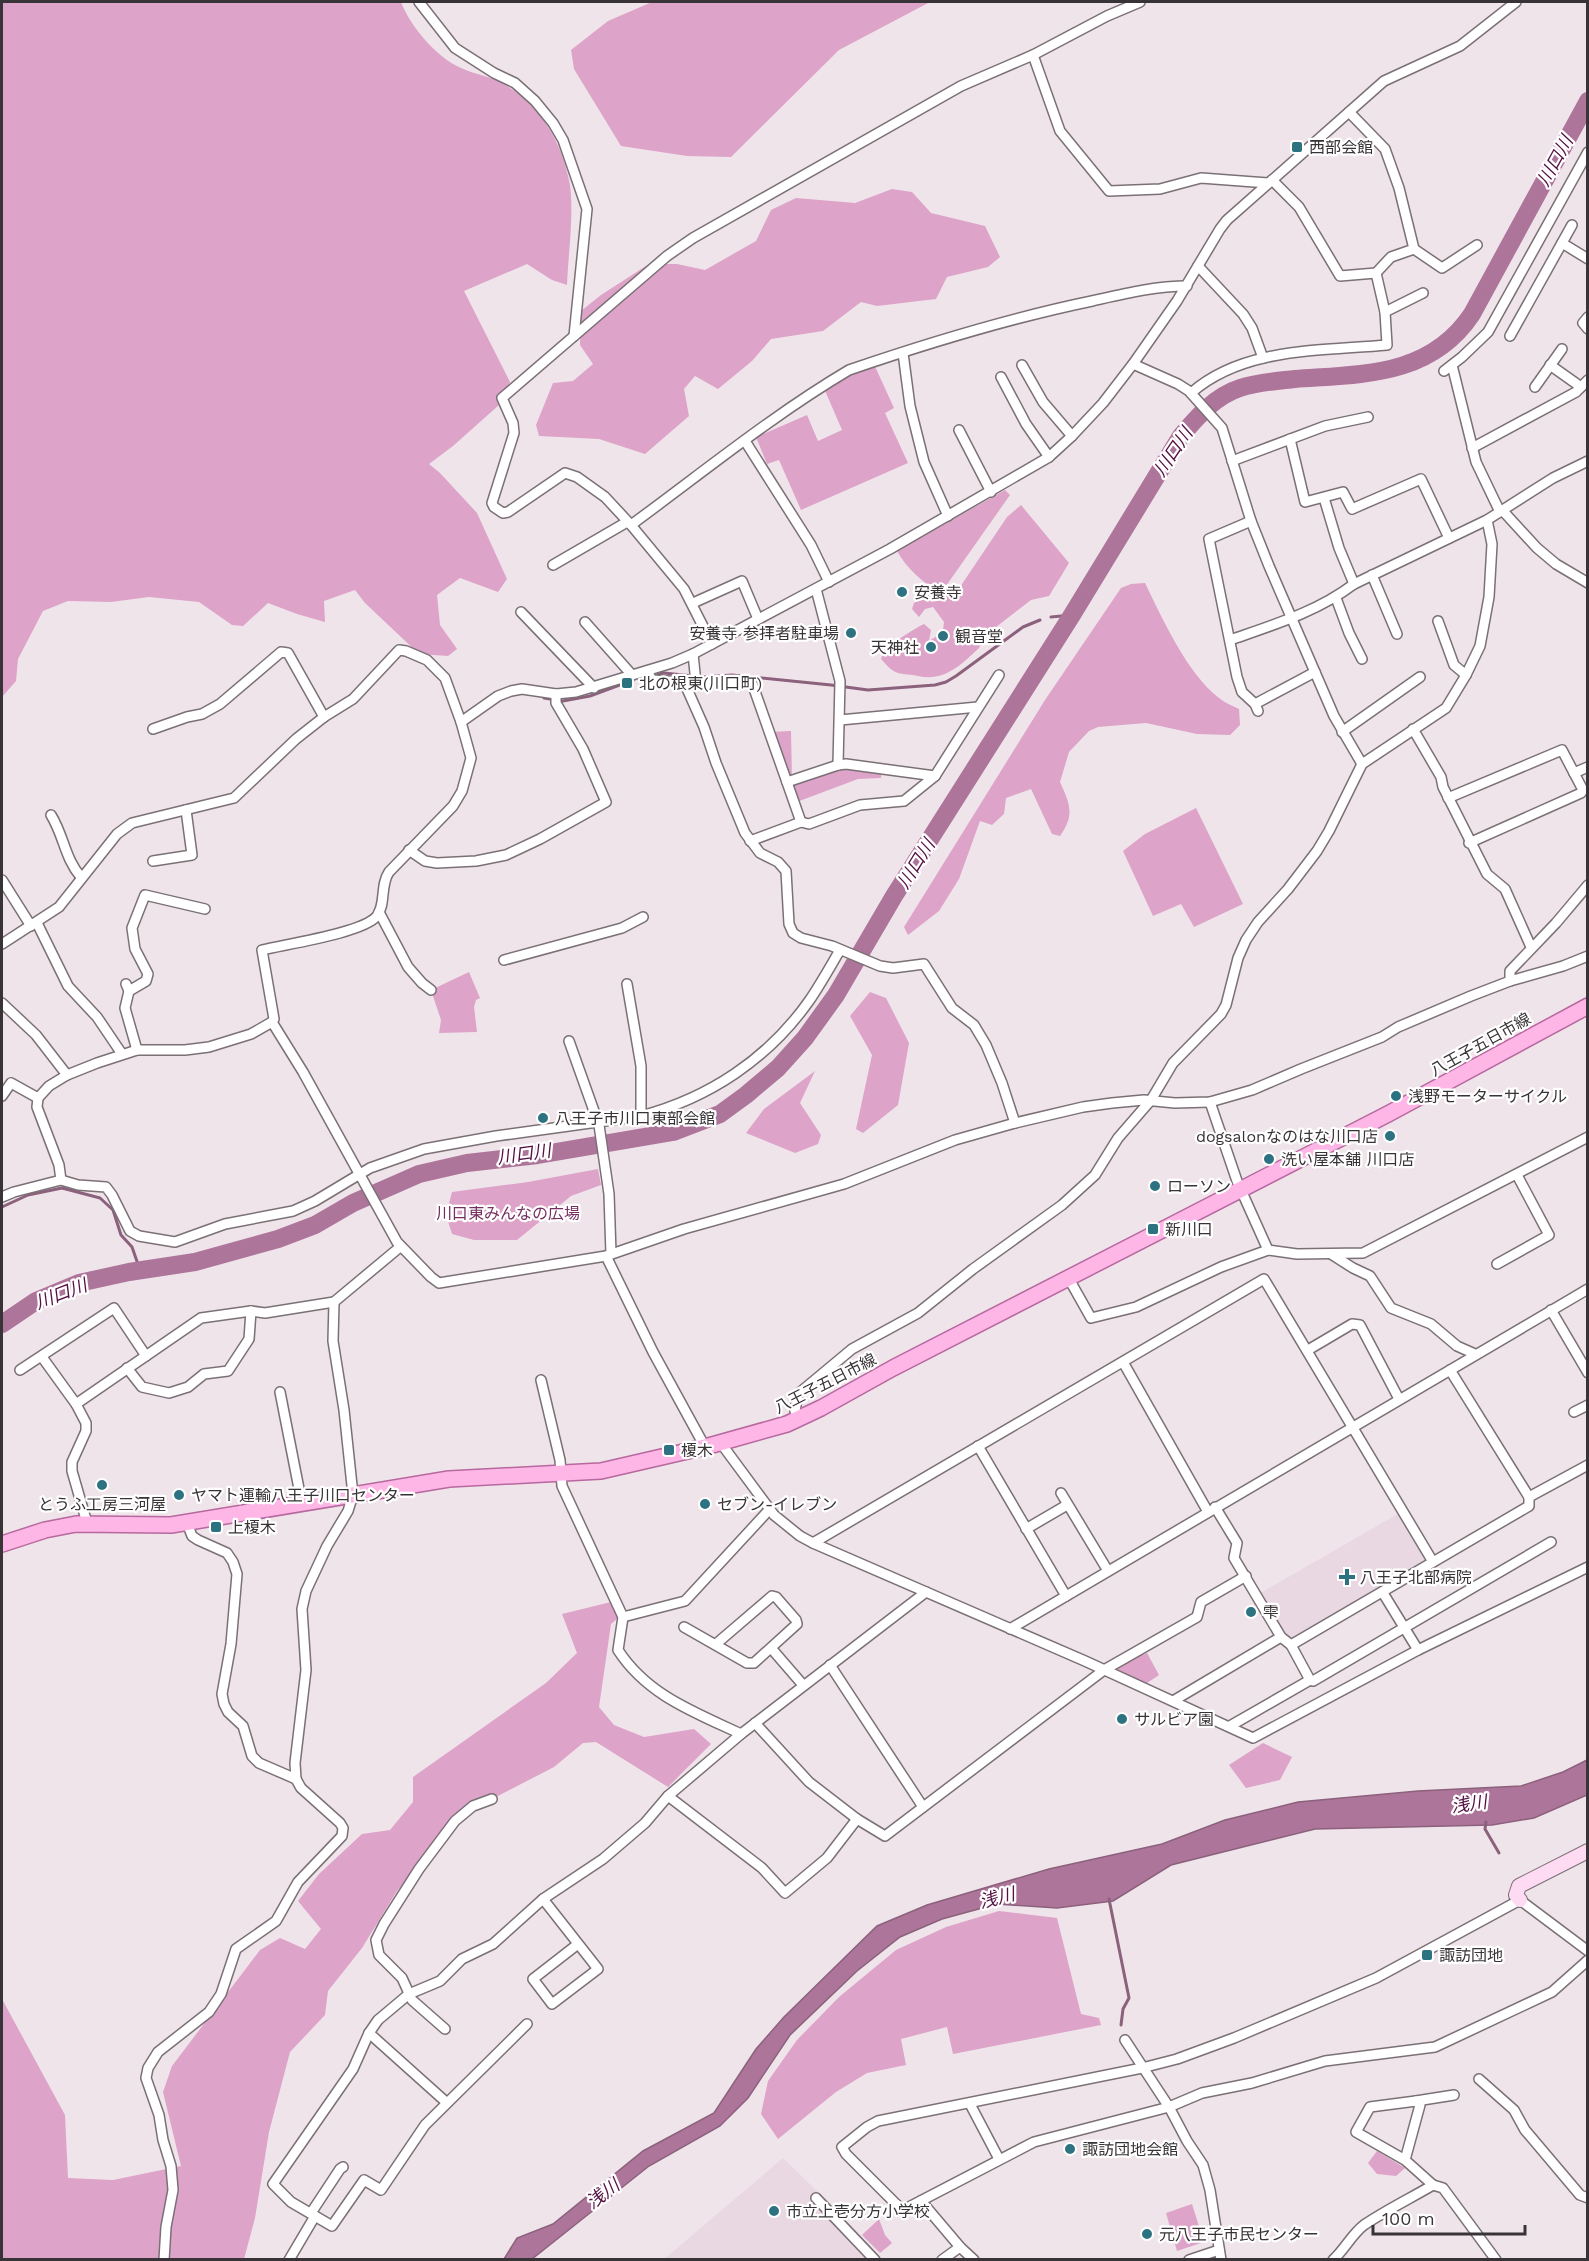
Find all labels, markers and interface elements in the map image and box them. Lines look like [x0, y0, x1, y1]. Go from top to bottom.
water label: 川口川 [1532, 130, 1578, 189]
place label: 西部会館 [1309, 138, 1373, 157]
marker: 西部会館 [1290, 140, 1304, 154]
water label: 川口川 [1149, 422, 1198, 480]
place label: 安養寺 [914, 583, 962, 602]
marker: 安養寺 [895, 585, 909, 599]
place label: 安養寺 参拝者駐車場 [690, 624, 839, 643]
marker: 安養寺 参拝者駐車場 [844, 626, 858, 640]
place label: 観音堂 [955, 627, 1003, 646]
marker: 観音堂 [936, 629, 950, 643]
place label: 天神社 [871, 638, 919, 657]
marker: 天神社 [924, 640, 938, 654]
place label: 北の根東(川口町) [639, 674, 762, 693]
marker: 北の根東(川口町) [620, 676, 634, 690]
water label: 川口川 [892, 834, 940, 892]
street label: 八王子五日市線 [1427, 1009, 1534, 1080]
place label: 浅野モーターサイクル [1408, 1087, 1567, 1106]
marker: 浅野モーターサイクル [1389, 1089, 1403, 1103]
place label: 八王子市川口東部会館 [555, 1109, 715, 1128]
marker: 八王子市川口東部会館 [536, 1111, 550, 1125]
place label: dogsalonなのはな川口店 [1196, 1127, 1378, 1146]
marker: dogsalonなのはな川口店 [1383, 1129, 1397, 1143]
water label: 川口川 [496, 1139, 554, 1168]
place label: 洗い屋本舗 川口店 [1281, 1150, 1414, 1169]
marker: 洗い屋本舗 川口店 [1262, 1152, 1276, 1166]
place label: ローソン [1167, 1177, 1231, 1196]
marker: ローソン [1148, 1179, 1162, 1193]
park label: 川口東みんなの広場 [436, 1204, 580, 1223]
place label: 新川口 [1165, 1220, 1213, 1239]
marker: 新川口 [1146, 1222, 1160, 1236]
water label: 川口川 [32, 1273, 92, 1313]
street label: 八王子五日市線 [771, 1350, 879, 1417]
place label: 榎木 [681, 1441, 713, 1460]
marker: 榎木 [662, 1443, 676, 1457]
marker: とうふ工房三河屋 [95, 1478, 109, 1492]
place label: ヤマト運輸八王子川口センター [191, 1486, 415, 1505]
marker: ヤマト運輸八王子川口センター [172, 1488, 186, 1502]
place label: とうふ工房三河屋 [38, 1495, 166, 1514]
place label: セブン-イレブン [717, 1495, 837, 1514]
marker: セブン-イレブン [698, 1497, 712, 1511]
place label: 上榎木 [228, 1518, 276, 1537]
marker: 上榎木 [209, 1520, 223, 1534]
marker: 八王子北部病院 [1338, 1568, 1356, 1586]
place label: 八王子北部病院 [1360, 1568, 1472, 1587]
place label: 雫 [1263, 1603, 1279, 1622]
marker: 雫 [1244, 1605, 1258, 1619]
place label: サルビア園 [1134, 1710, 1214, 1729]
marker: サルビア園 [1115, 1712, 1129, 1726]
water label: 浅川 [1450, 1790, 1490, 1816]
water label: 浅川 [977, 1882, 1019, 1912]
place label: 諏訪団地 [1439, 1946, 1503, 1965]
marker: 諏訪団地 [1420, 1948, 1434, 1962]
place label: 諏訪団地会館 [1082, 2140, 1178, 2159]
marker: 諏訪団地会館 [1063, 2142, 1077, 2156]
water label: 浅川 [582, 2173, 625, 2213]
scale bar [1373, 2198, 1524, 2236]
place label: 市立上壱分方小学校 [786, 2202, 930, 2221]
marker: 市立上壱分方小学校 [767, 2204, 781, 2218]
text: 100 m [1382, 2208, 1435, 2229]
place label: 元八王子市民センター [1159, 2225, 1319, 2244]
marker: 元八王子市民センター [1140, 2227, 1154, 2241]

